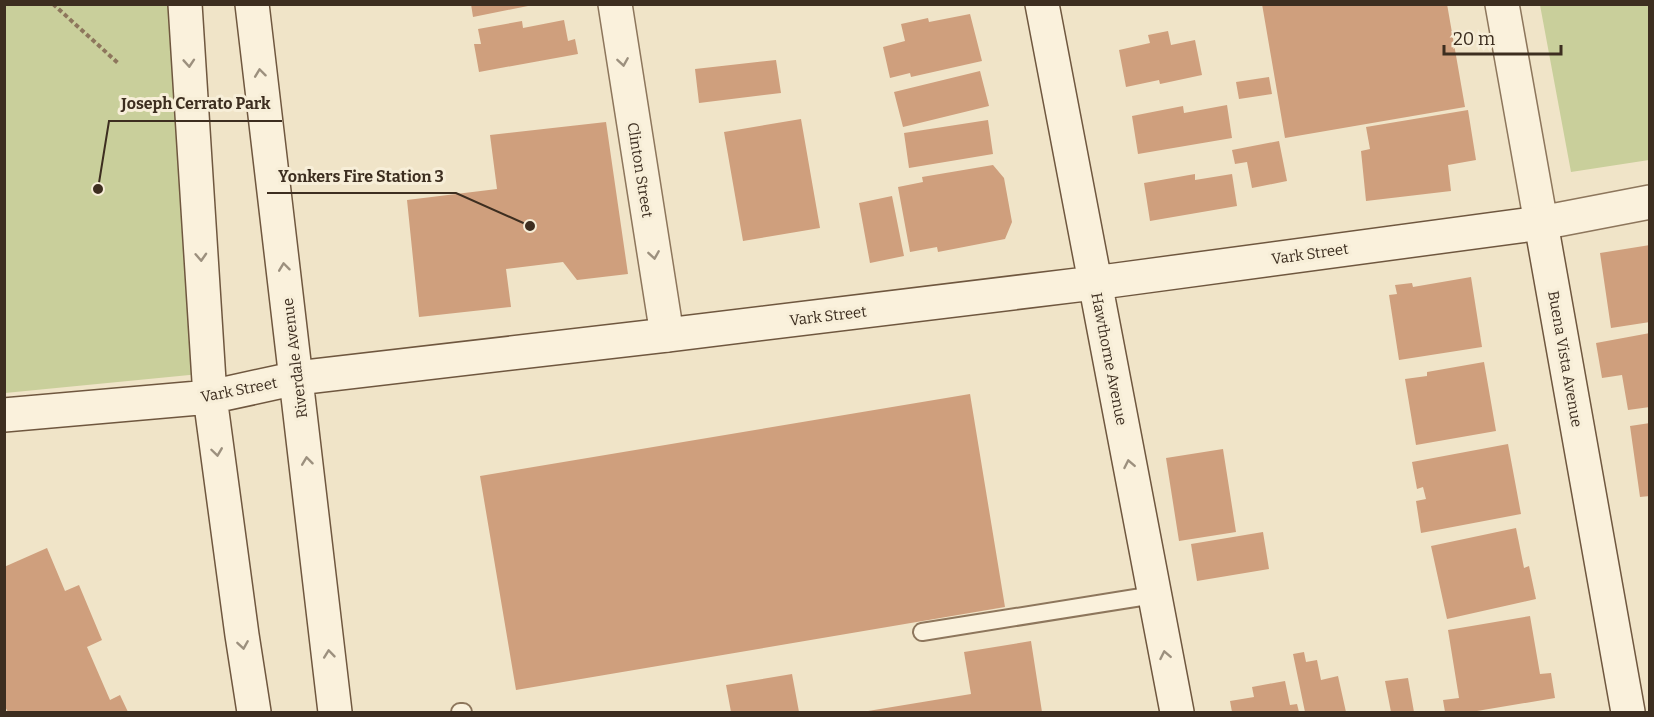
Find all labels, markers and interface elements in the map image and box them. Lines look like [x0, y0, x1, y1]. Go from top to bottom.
scale bar [1444, 18, 1561, 56]
text: 20 m [1453, 28, 1495, 50]
one-way arrow [183, 58, 196, 67]
one-way arrow [617, 58, 629, 67]
one-way arrow [255, 69, 267, 78]
callout: Joseph Cerrato Park [109, 87, 282, 121]
text: Joseph Cerrato Park [120, 94, 271, 113]
street label: Clinton Street [624, 121, 657, 219]
callout: Yonkers Fire Station 3 [267, 159, 456, 193]
text: Yonkers Fire Station 3 [278, 167, 444, 186]
street label: Vark Street [1270, 240, 1350, 268]
one-way arrow [647, 250, 660, 260]
one-way arrow [195, 253, 208, 262]
one-way arrow [278, 262, 290, 272]
street label: Buena Vista Avenue [1544, 289, 1586, 429]
street label: Hawthorne Avenue [1087, 291, 1131, 427]
street label: Riverdale Avenue [279, 297, 311, 419]
street label: Vark Street [788, 302, 868, 330]
street label: Vark Street [199, 374, 279, 406]
one-way arrow [211, 447, 223, 456]
one-way arrow [301, 456, 313, 465]
one-way arrow [1123, 459, 1136, 469]
one-way arrow [237, 640, 249, 650]
one-way arrow [323, 650, 336, 659]
one-way arrow [1160, 650, 1172, 660]

